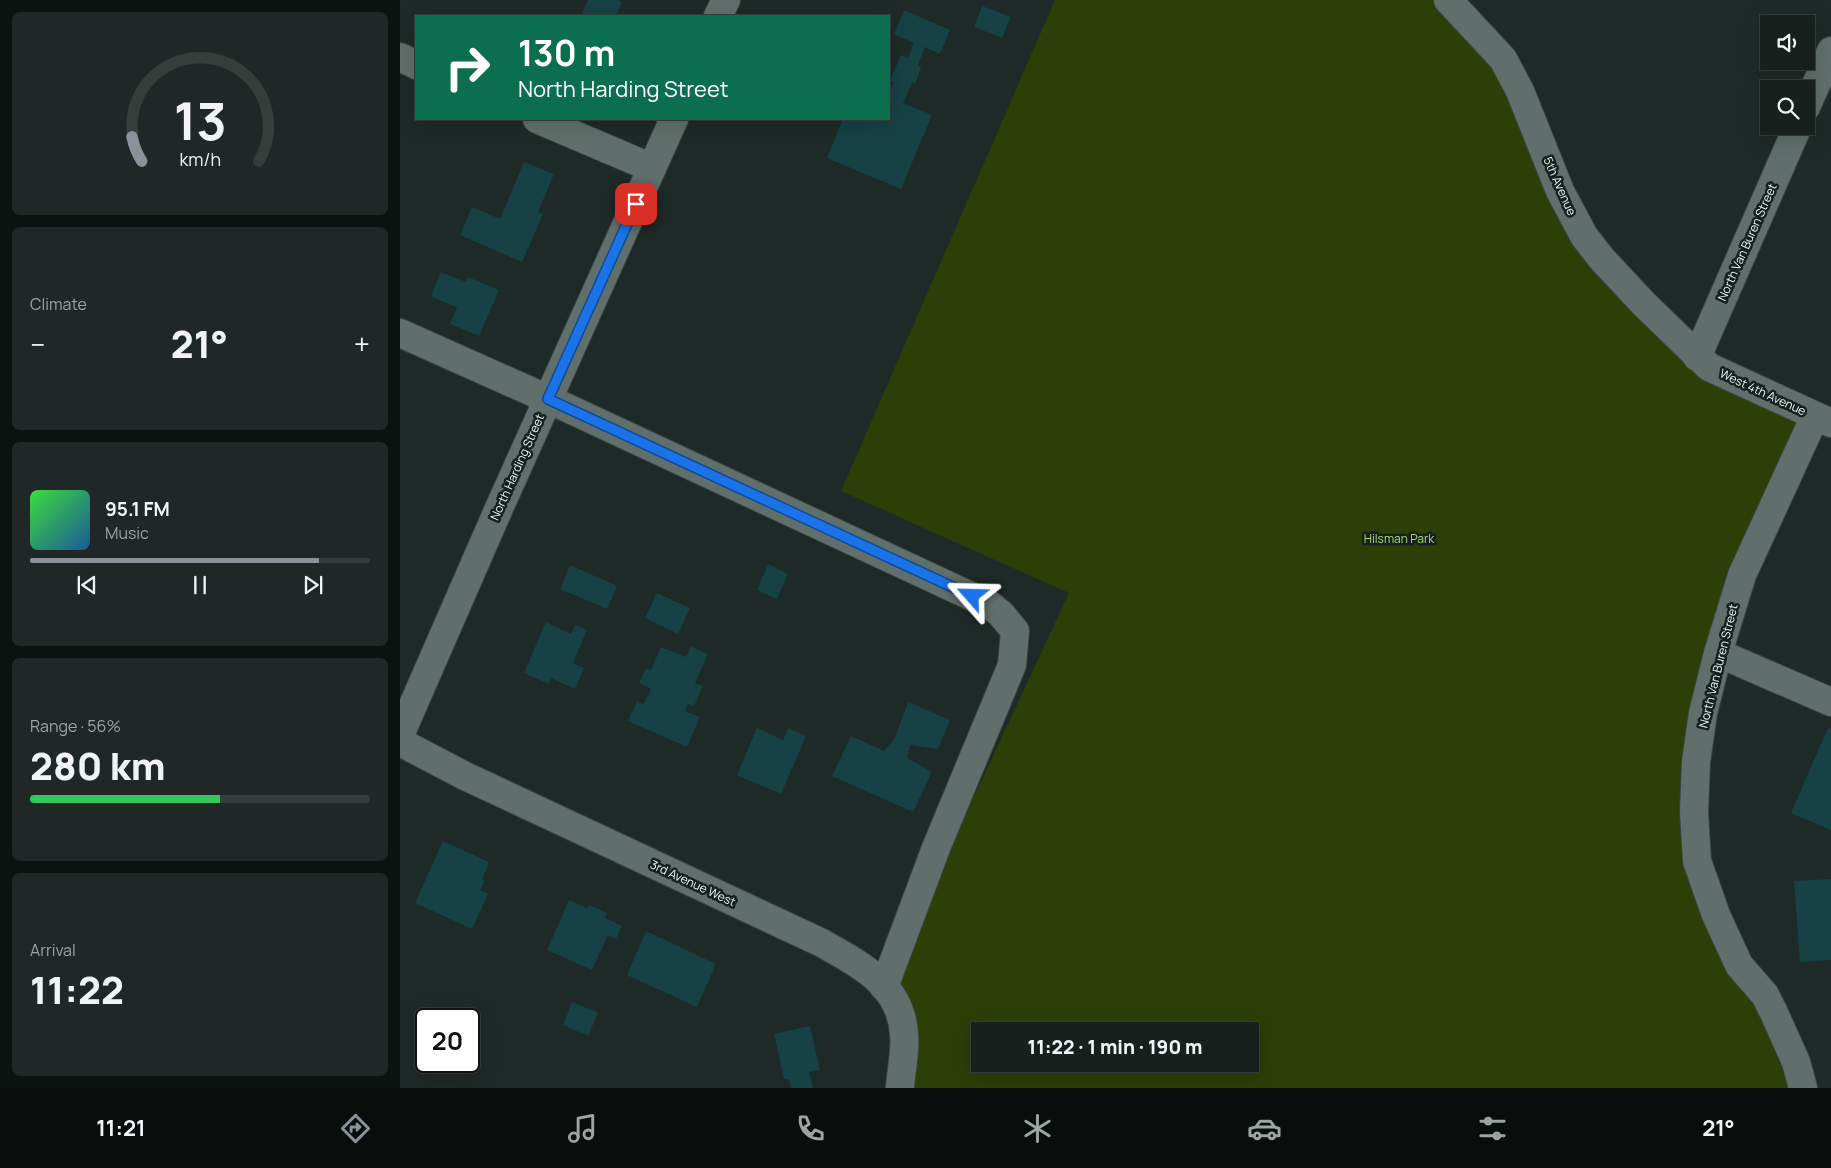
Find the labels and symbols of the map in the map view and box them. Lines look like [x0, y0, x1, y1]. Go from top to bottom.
street label: 5th Avenue [1540, 154, 1580, 218]
street label: North Van Buren Street [1713, 180, 1781, 304]
pin [615, 183, 657, 225]
street label: West 4th Avenue [1717, 365, 1809, 419]
street label: North Harding Street [486, 411, 548, 523]
park label: Hilsman Park [1364, 530, 1435, 547]
position arrow [945, 569, 997, 621]
street label: North Van Buren Street [1694, 602, 1742, 730]
street label: 3rd Avenue West [648, 856, 739, 910]
speed limit sign: 20 [415, 1008, 480, 1073]

